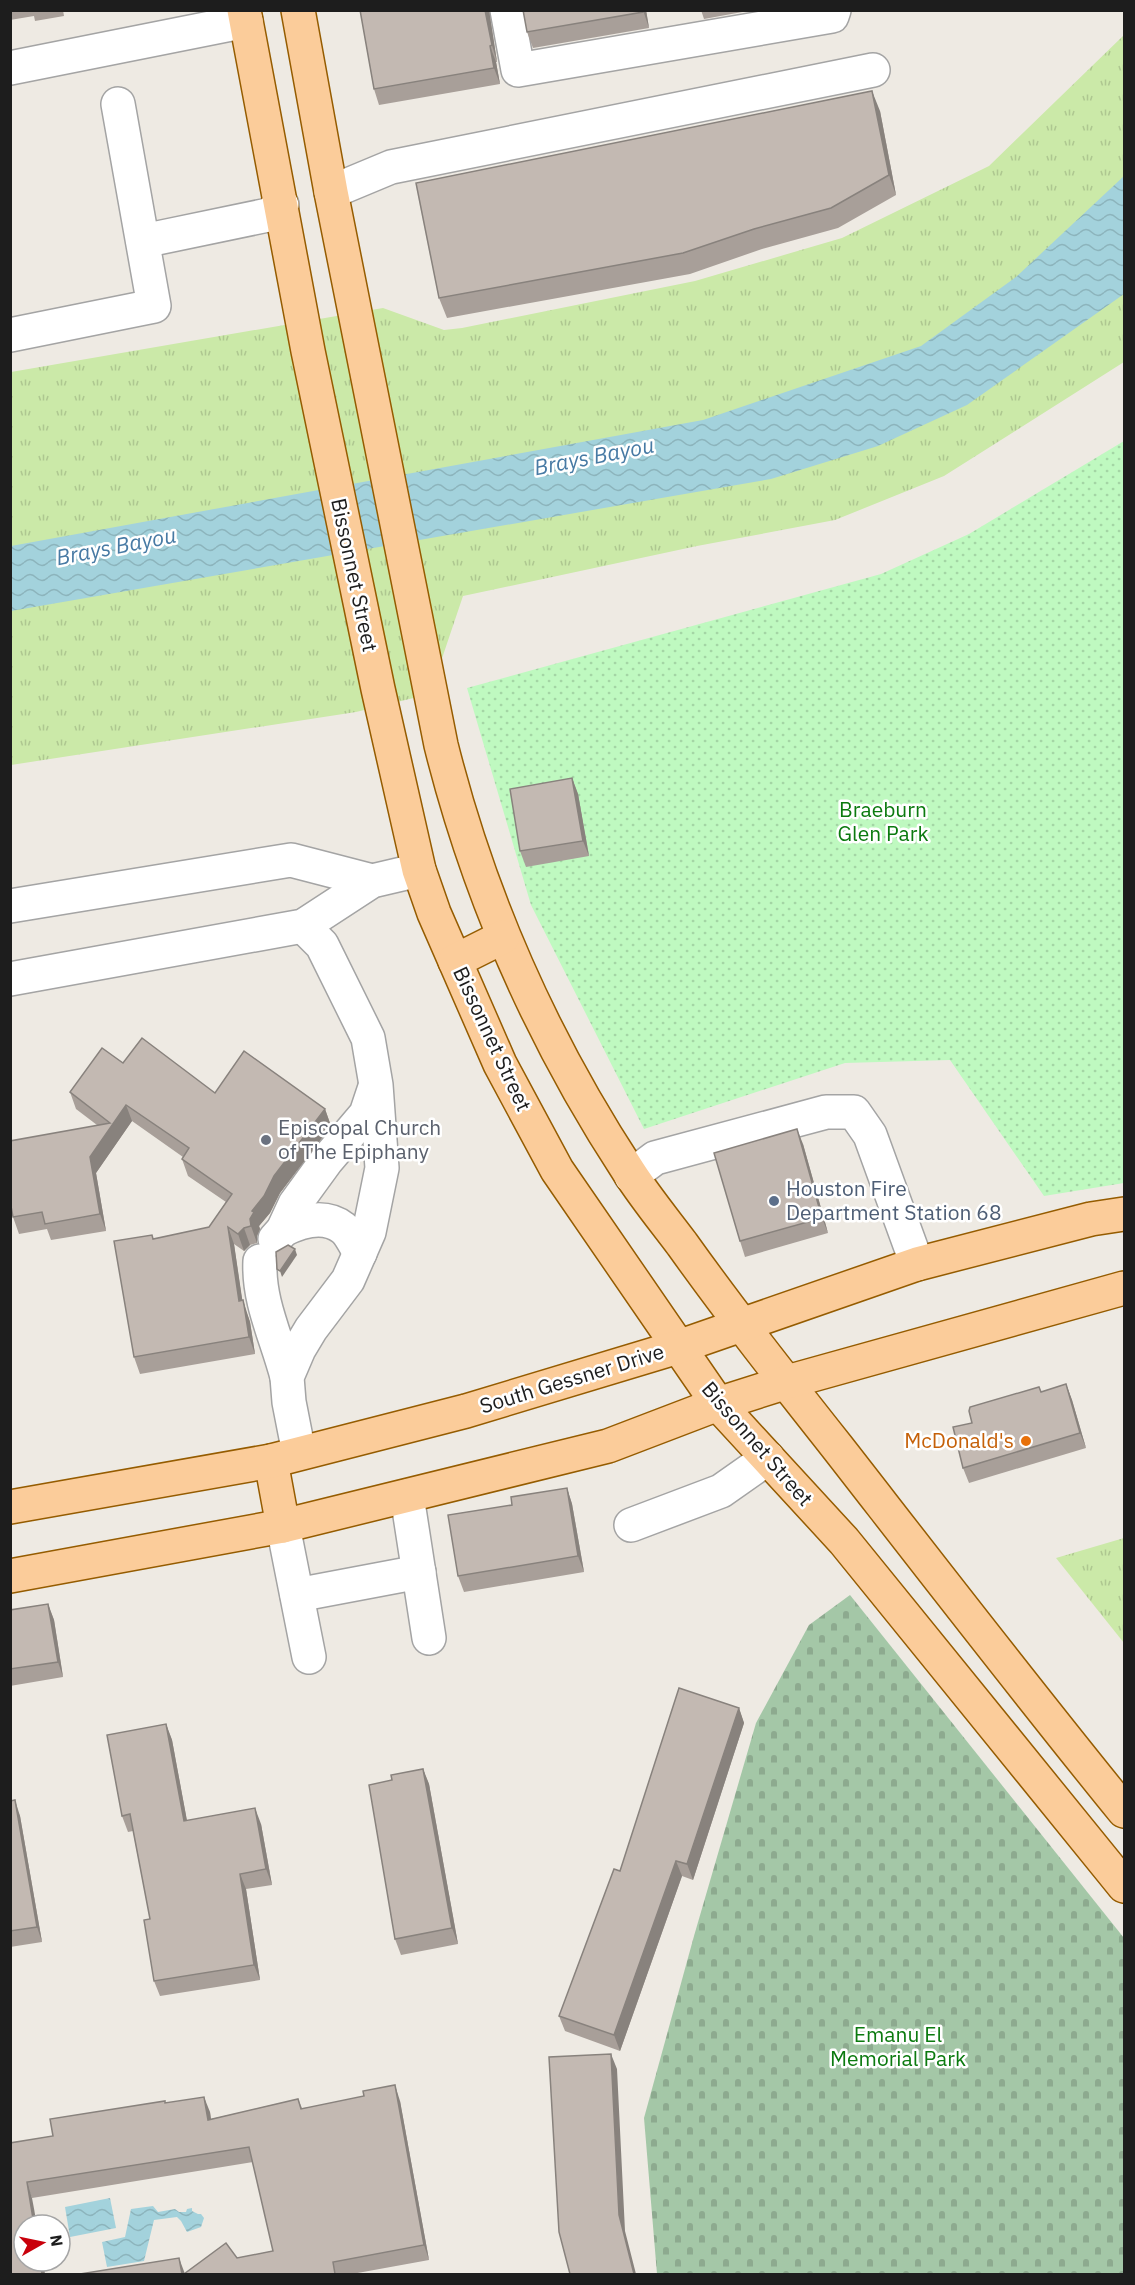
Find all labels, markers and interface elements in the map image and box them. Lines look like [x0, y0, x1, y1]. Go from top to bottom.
water label: Brays Bayou [531, 430, 656, 481]
street label: Bissonnet Street [325, 495, 385, 654]
water label: Brays Bayou [53, 520, 178, 571]
park label: Braeburn Glen Park [837, 795, 929, 847]
street label: Bissonnet Street [447, 962, 539, 1115]
place label: Episcopal Church of The Epiphany [278, 1113, 441, 1165]
marker: Episcopal Church of The Epiphany [259, 1133, 273, 1147]
place label: Houston Fire Department Station 68 [786, 1174, 1002, 1226]
marker: Houston Fire Department Station 68 [767, 1194, 781, 1208]
street label: South Gessner Drive [476, 1337, 667, 1419]
street label: Bissonnet Street [696, 1375, 820, 1512]
place label: McDonald's [904, 1426, 1014, 1454]
marker: McDonald's [1019, 1434, 1033, 1448]
park label: Emanu El Memorial Park [830, 2020, 966, 2072]
north arrow [12, 2213, 72, 2273]
text: N [46, 2233, 68, 2248]

